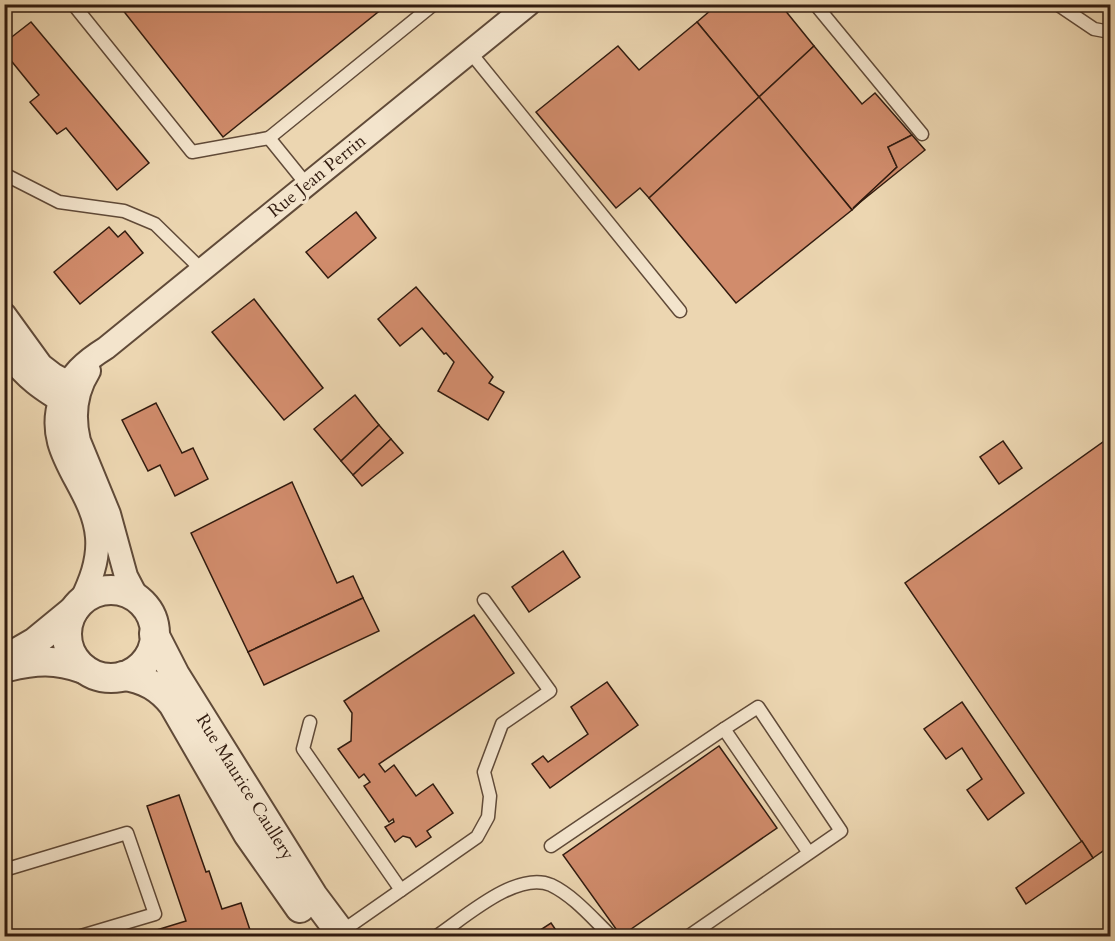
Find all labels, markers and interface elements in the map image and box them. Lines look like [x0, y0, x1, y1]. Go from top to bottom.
street label: Rue Jean Perrin [263, 128, 372, 223]
street label: Rue Maurice Caullery [190, 709, 300, 865]

